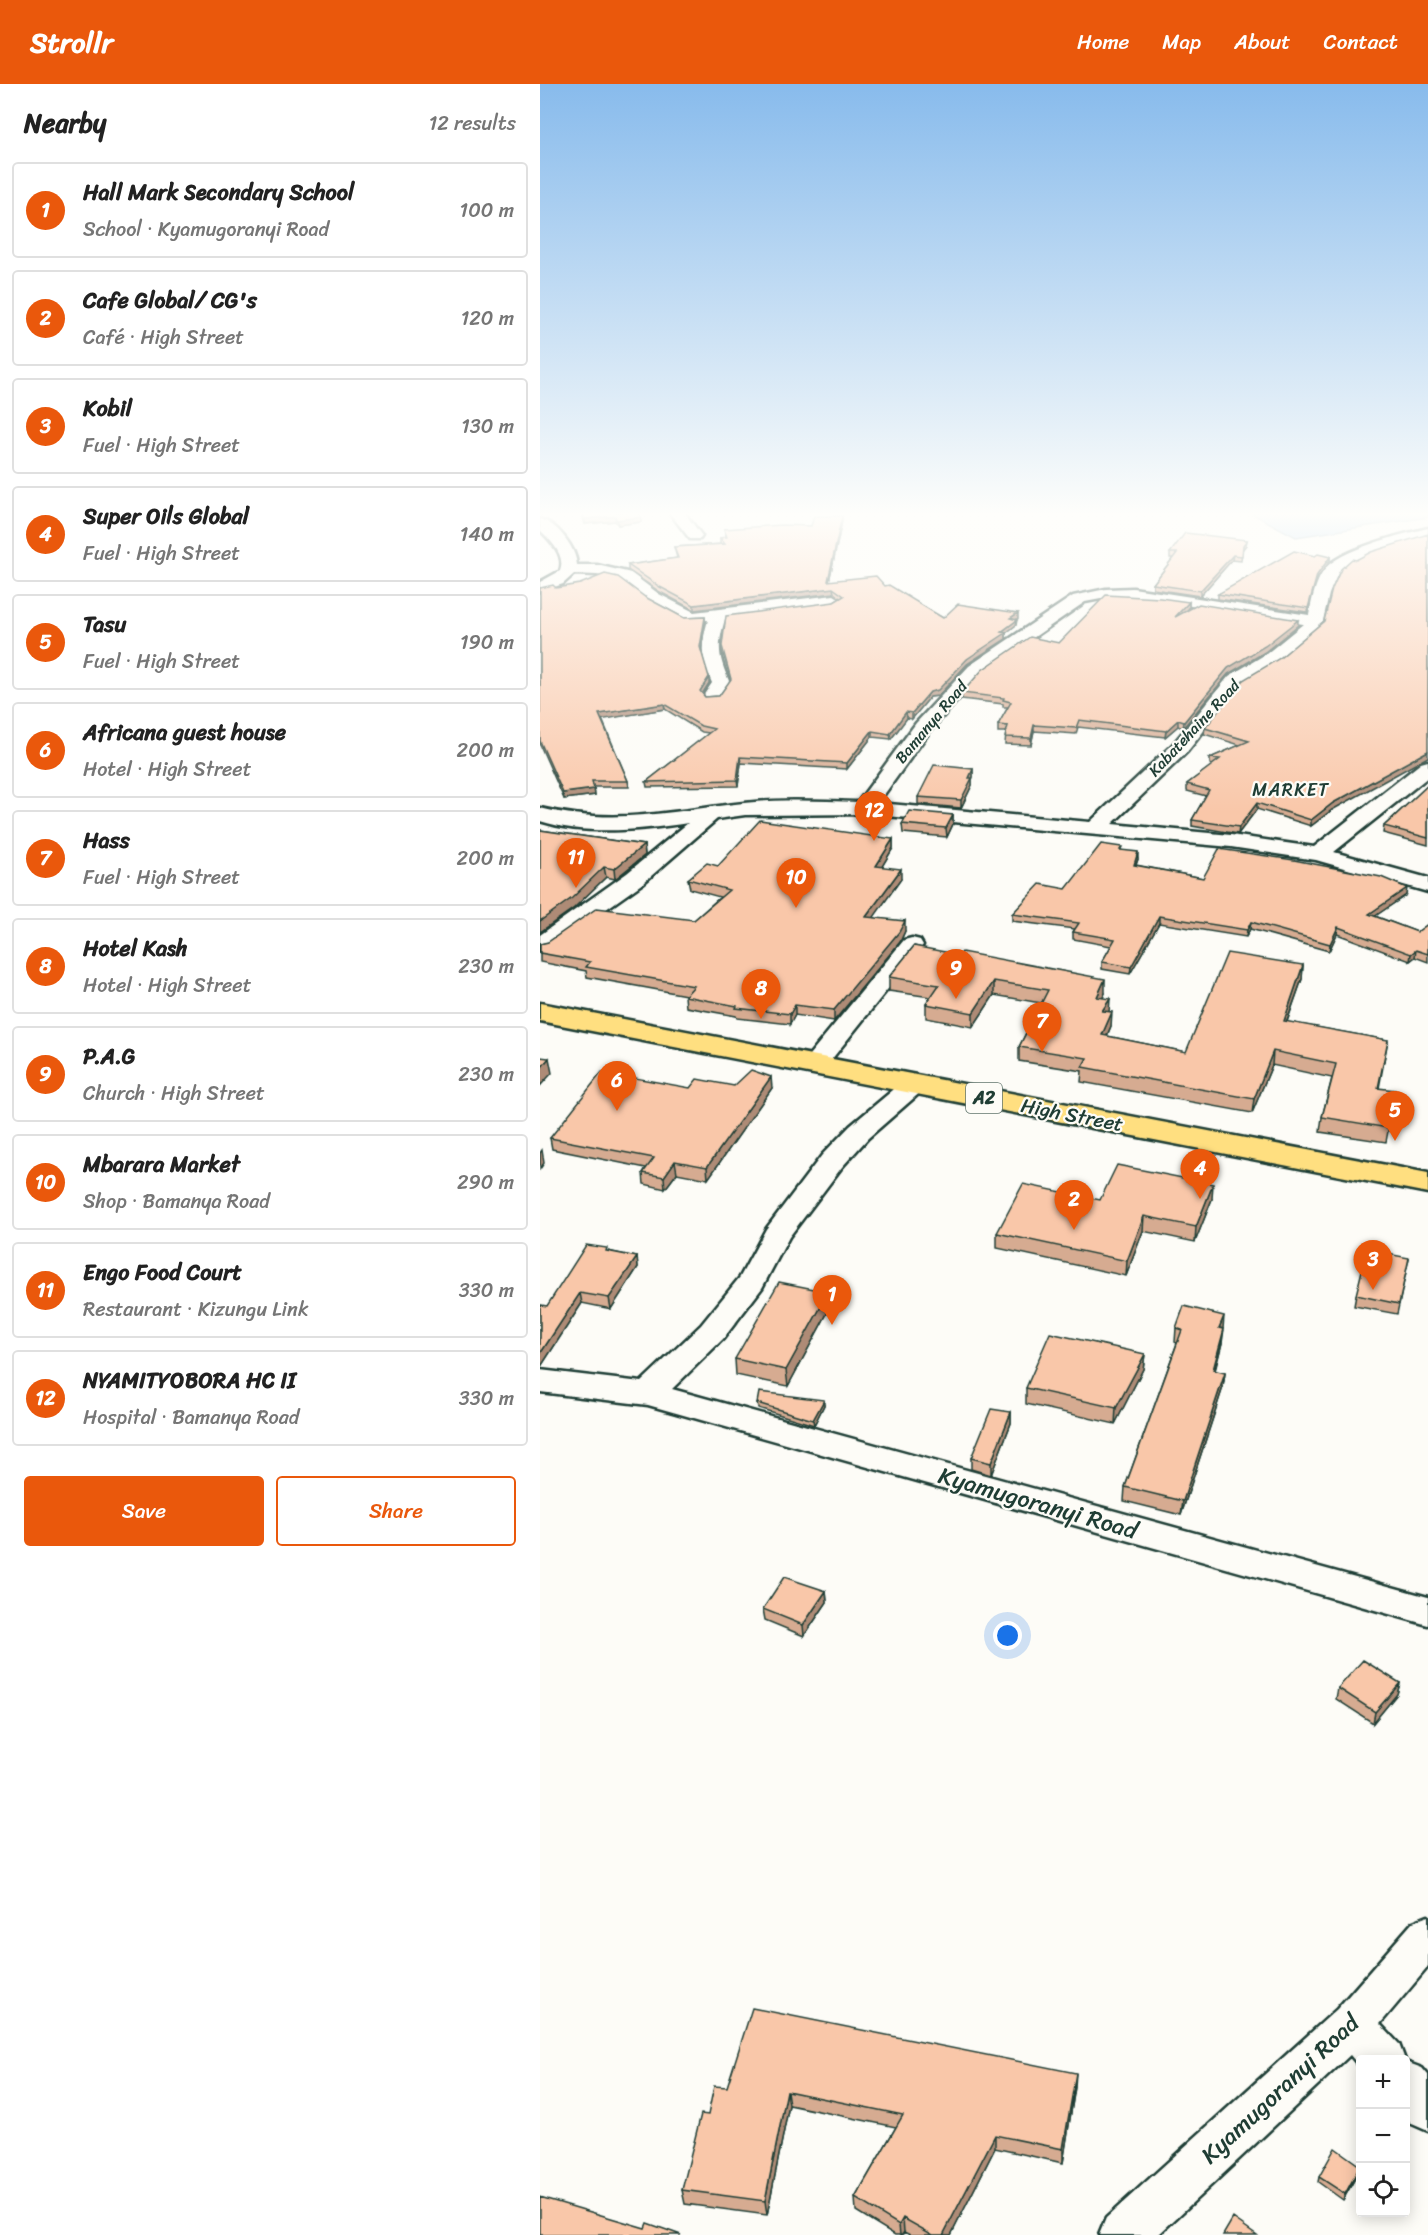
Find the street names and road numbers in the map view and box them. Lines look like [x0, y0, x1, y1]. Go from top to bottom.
street label: Kabatehaine Road [1141, 671, 1248, 784]
street label: Bamanya Road [887, 673, 976, 770]
road number: A2 [966, 1083, 1002, 1113]
street label: High Street [1018, 1088, 1126, 1142]
street label: Kyamugoranyi Road [933, 1454, 1145, 1552]
street label: Kyamugoranyi Road [1191, 2002, 1371, 2174]

